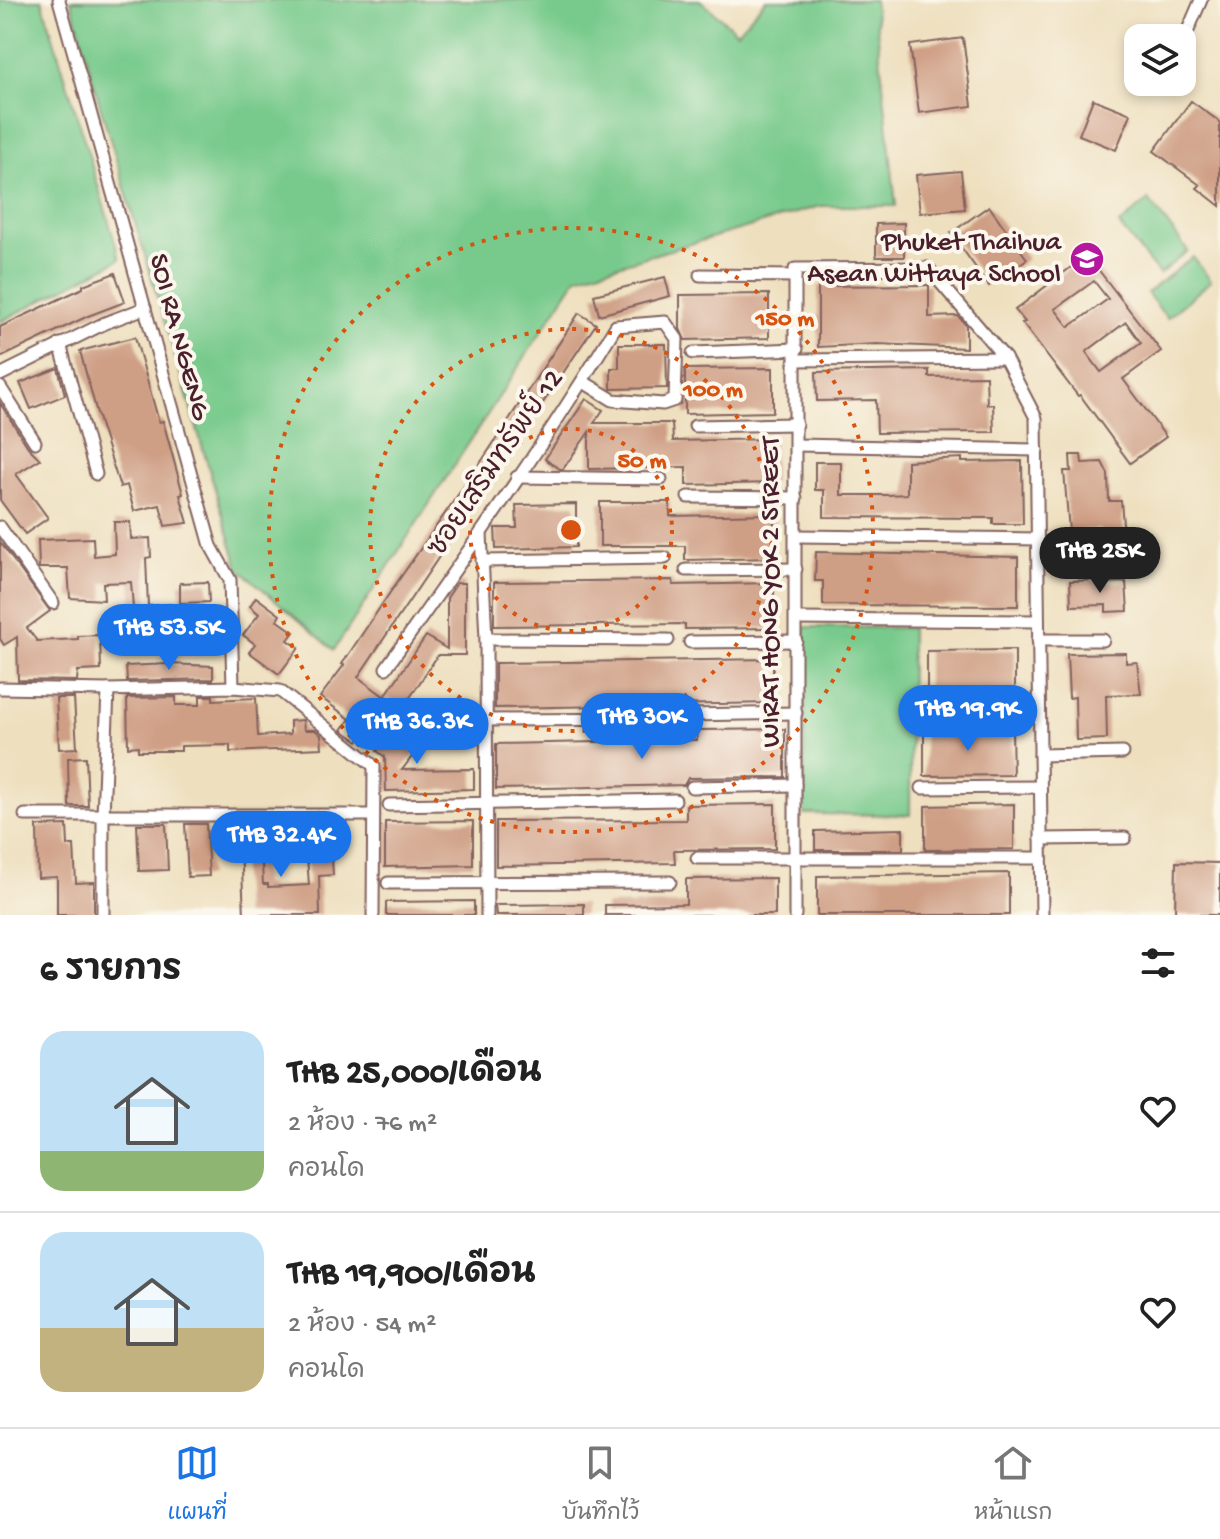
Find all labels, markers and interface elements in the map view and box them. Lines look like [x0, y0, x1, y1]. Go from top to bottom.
map controls [1124, 24, 1196, 96]
button: layers [1124, 24, 1196, 96]
place label: Phuket Thaihua Asean Wittaya School [807, 227, 1062, 292]
school or university icon: Phuket Thaihua Asean Wittaya School [1068, 240, 1106, 278]
street label: SOI RA NGENG [140, 250, 216, 425]
text: 150 m [755, 306, 814, 335]
street label: ซอยเสริมทรัพย์ 12 [416, 360, 572, 564]
text: 100 m [682, 377, 743, 406]
street label: WIRAT HONG YOK 2 STREET [756, 435, 789, 747]
text: 50 m [618, 448, 666, 477]
centre of rings [557, 516, 585, 544]
pin: THB 25K [1026, 527, 1174, 595]
text: THB 25K [1057, 537, 1143, 568]
pin: THB 53.5K [77, 604, 261, 672]
text: THB 53.5K [115, 614, 223, 645]
pin: THB 19.9K [876, 685, 1060, 753]
pin: THB 30K [568, 693, 716, 761]
text: THB 19.9K [916, 695, 1020, 726]
pin: THB 36.3K [325, 698, 509, 766]
text: THB 30K [599, 703, 685, 734]
text: THB 36.3K [364, 708, 470, 739]
pin: THB 32.4K [189, 811, 373, 879]
text: THB 32.4K [228, 821, 334, 852]
icon: filters [1136, 941, 1180, 985]
text: 6 รายการ [40, 953, 181, 993]
text: THB 25,000/เดือน [288, 1055, 542, 1095]
icon: home [104, 1063, 200, 1159]
icon: heart [1136, 1089, 1180, 1133]
text: 2 ห้อง · 76 m² [288, 1110, 437, 1141]
text: คอนโด [288, 1156, 365, 1187]
text: THB 19,900/เดือน [288, 1256, 536, 1296]
icon: home [104, 1264, 200, 1360]
icon: heart [1136, 1290, 1180, 1334]
text: 2 ห้อง · 54 m² [288, 1311, 436, 1342]
text: คอนโด [288, 1357, 365, 1388]
tab: แผนที่ [167, 1441, 227, 1528]
tab: บันทึกไว้ [562, 1441, 639, 1528]
tab: หน้าแรก [974, 1441, 1053, 1528]

